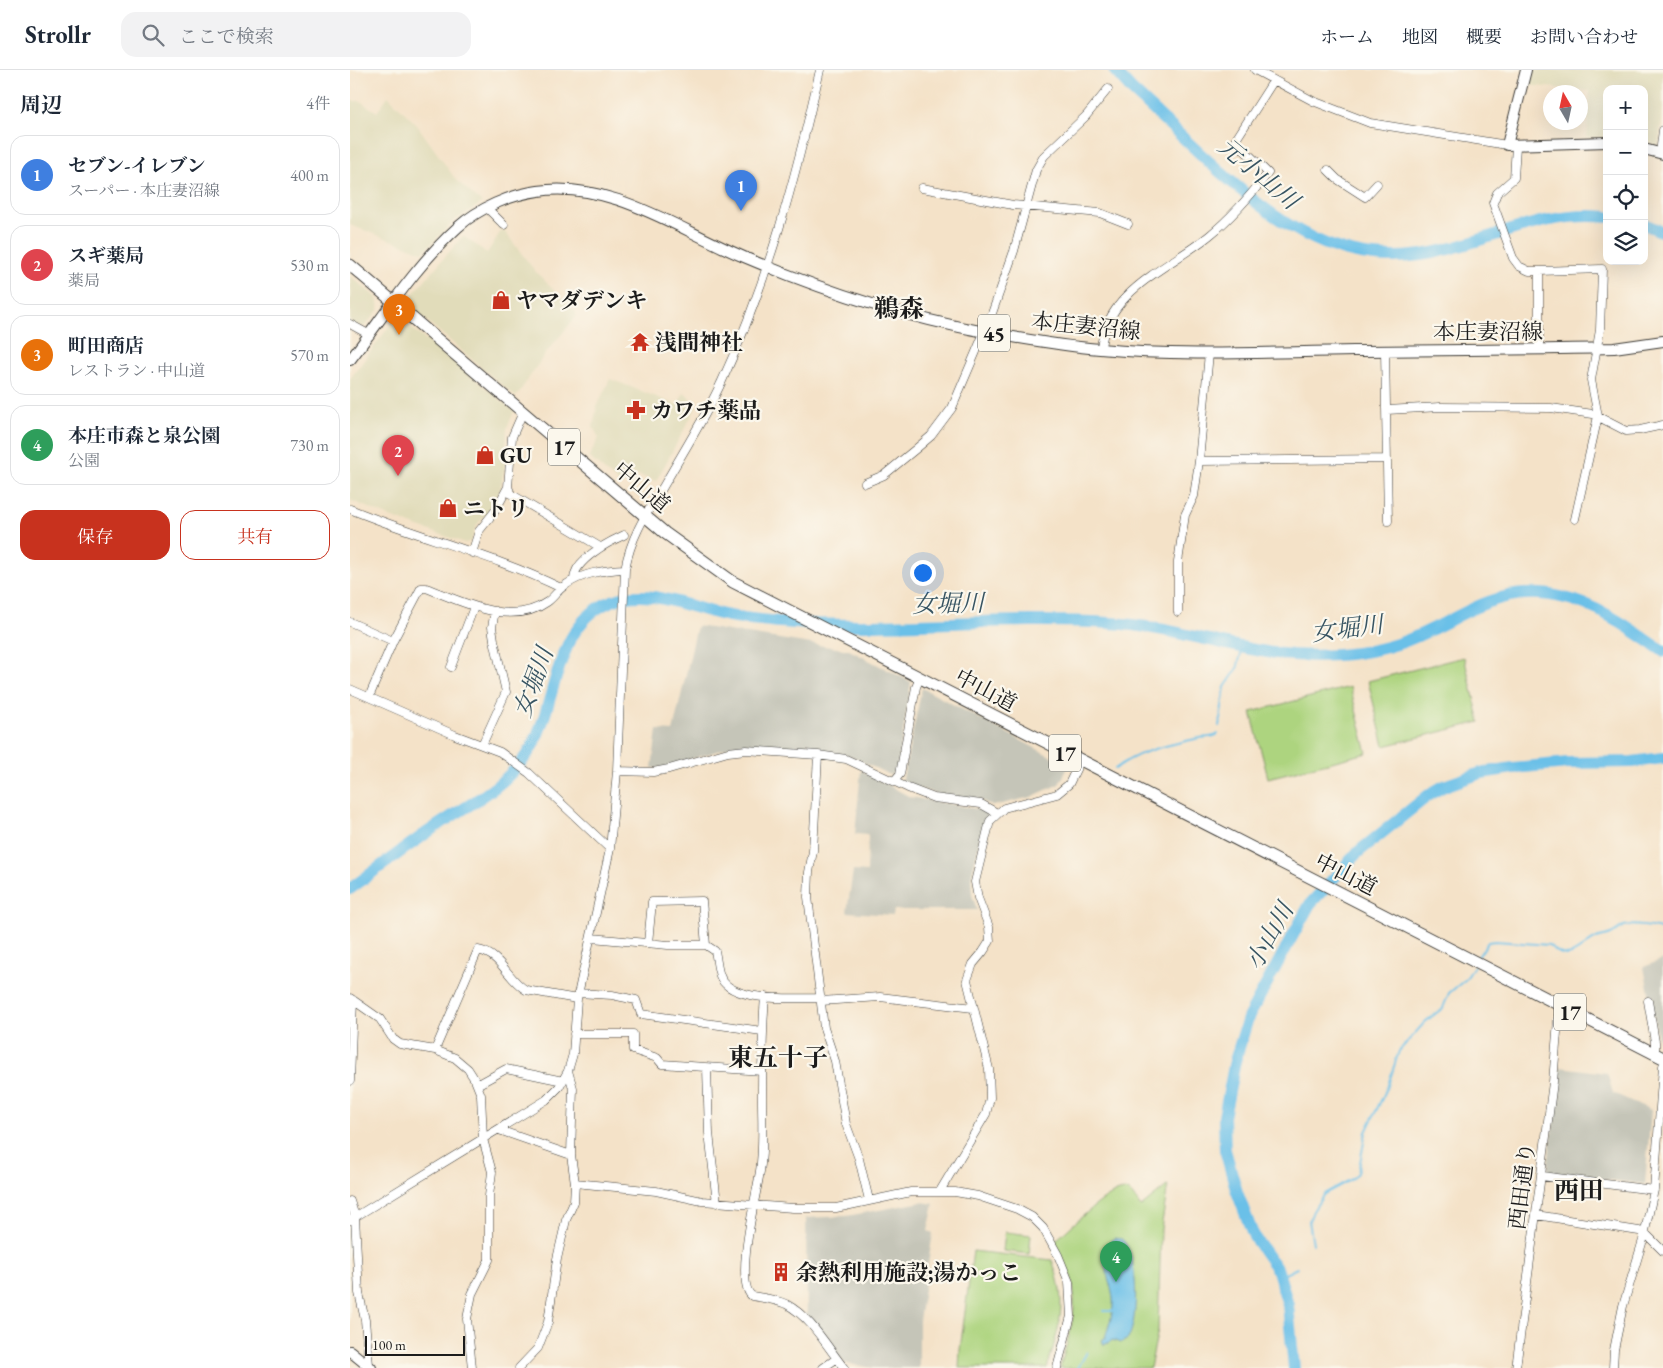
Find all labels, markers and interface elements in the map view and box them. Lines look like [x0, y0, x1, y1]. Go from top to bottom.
search box [121, 12, 471, 57]
text: Strollr [25, 19, 91, 50]
icon: search [139, 21, 167, 49]
text: ここで検索 [179, 24, 274, 49]
text: ホーム [1320, 25, 1374, 48]
text: 地図 [1402, 25, 1438, 48]
text: 概要 [1466, 25, 1502, 48]
text: お問い合わせ [1530, 25, 1638, 48]
north arrow [1543, 85, 1588, 130]
map controls [1603, 85, 1648, 265]
button: + [1603, 85, 1648, 130]
text: 周辺 [20, 91, 62, 118]
text: 4件 [306, 93, 330, 114]
water label: 元小山川 [1212, 130, 1308, 218]
button: − [1603, 130, 1648, 175]
text: セブン-イレブン [68, 153, 206, 178]
text: 1 [33, 165, 41, 186]
text: 400 m [290, 165, 329, 186]
pin: 1 [725, 170, 757, 211]
button: locate [1603, 175, 1648, 220]
text: スーパー · 本庄妻沼線 [68, 180, 220, 201]
button: layers [1603, 220, 1648, 265]
text: スギ薬局 [68, 243, 144, 268]
text: 2 [33, 255, 41, 276]
text: 530 m [290, 255, 329, 276]
text: 薬局 [68, 270, 100, 291]
place label: ヤマダデンキ [516, 286, 648, 315]
shop icon: ヤマダデンキ [490, 289, 512, 311]
district label: 鵜森 [874, 292, 924, 324]
pin: 3 [383, 294, 415, 335]
street label: 本庄妻沼線 [1030, 306, 1142, 346]
road number: 45 [978, 314, 1010, 352]
street label: 本庄妻沼線 [1433, 317, 1543, 346]
place label: 浅間神社 [655, 328, 743, 357]
temple icon: 浅間神社 [629, 331, 651, 353]
text: 町田商店 [68, 333, 144, 358]
text: 3 [33, 345, 41, 366]
text: 570 m [290, 345, 329, 366]
text: レストラン · 中山道 [68, 360, 205, 381]
place label: カワチ薬品 [651, 396, 761, 425]
pharmacy icon: カワチ薬品 [625, 399, 647, 421]
text: 本庄市森と泉公園 [68, 423, 220, 448]
road number: 17 [548, 428, 580, 466]
text: 4 [33, 435, 41, 456]
text: 730 m [290, 435, 329, 456]
pin: 2 [382, 435, 414, 476]
place label: GU [500, 441, 533, 470]
shop icon: GU [474, 444, 496, 466]
text: 公園 [68, 450, 100, 471]
street label: 中山道 [607, 455, 677, 519]
place label: ニトリ [463, 494, 529, 523]
shop icon: ニトリ [437, 497, 459, 519]
button: 保存 [20, 510, 170, 560]
button: 共有 [180, 510, 330, 560]
your location [910, 560, 936, 586]
water label: 女堀川 [912, 587, 987, 619]
water label: 女堀川 [1309, 608, 1388, 648]
water label: 女堀川 [506, 640, 561, 721]
street label: 中山道 [950, 662, 1022, 718]
road number: 17 [1049, 734, 1081, 771]
street label: 中山道 [1310, 846, 1382, 902]
water label: 小山川 [1238, 894, 1301, 975]
road number: 17 [1554, 994, 1586, 1030]
district label: 東五十子 [728, 1041, 828, 1073]
street label: 西田通り [1502, 1141, 1542, 1231]
district label: 西田 [1554, 1174, 1604, 1206]
pin: 4 [1100, 1241, 1132, 1282]
place label: 余熱利用施設;湯かっこ [796, 1258, 1021, 1287]
building icon: 余熱利用施設;湯かっこ [770, 1261, 792, 1283]
scale bar [365, 1333, 465, 1356]
text: 100 m [372, 1336, 406, 1354]

